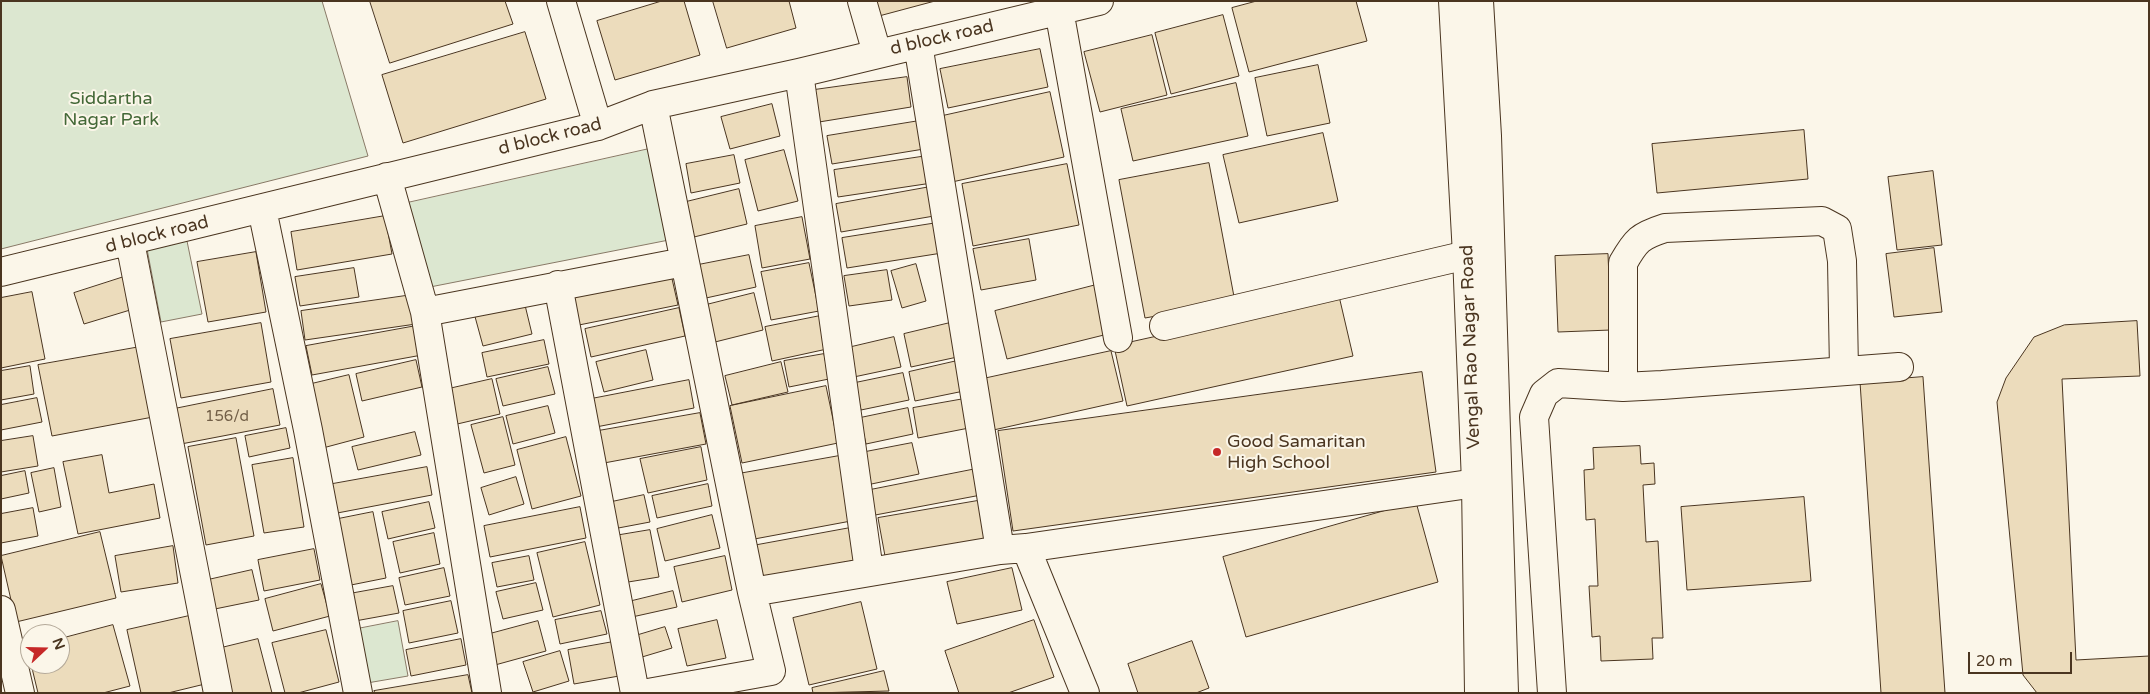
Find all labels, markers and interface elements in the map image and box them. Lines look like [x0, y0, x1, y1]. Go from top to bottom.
street label: d block road [888, 16, 996, 60]
park label: Siddartha Nagar Park [63, 88, 159, 130]
street label: d block road [496, 114, 604, 160]
street label: d block road [103, 212, 211, 258]
street label: Vengal Rao Nagar Road [1457, 244, 1485, 450]
house number: 156/d [205, 408, 249, 426]
place label: Good Samaritan High School [1227, 431, 1366, 474]
marker: Good Samaritan High School [1211, 446, 1223, 458]
north arrow [20, 624, 70, 674]
text: N [49, 636, 68, 652]
scale bar [1970, 642, 2074, 674]
text: 20 m [1976, 652, 2013, 670]

